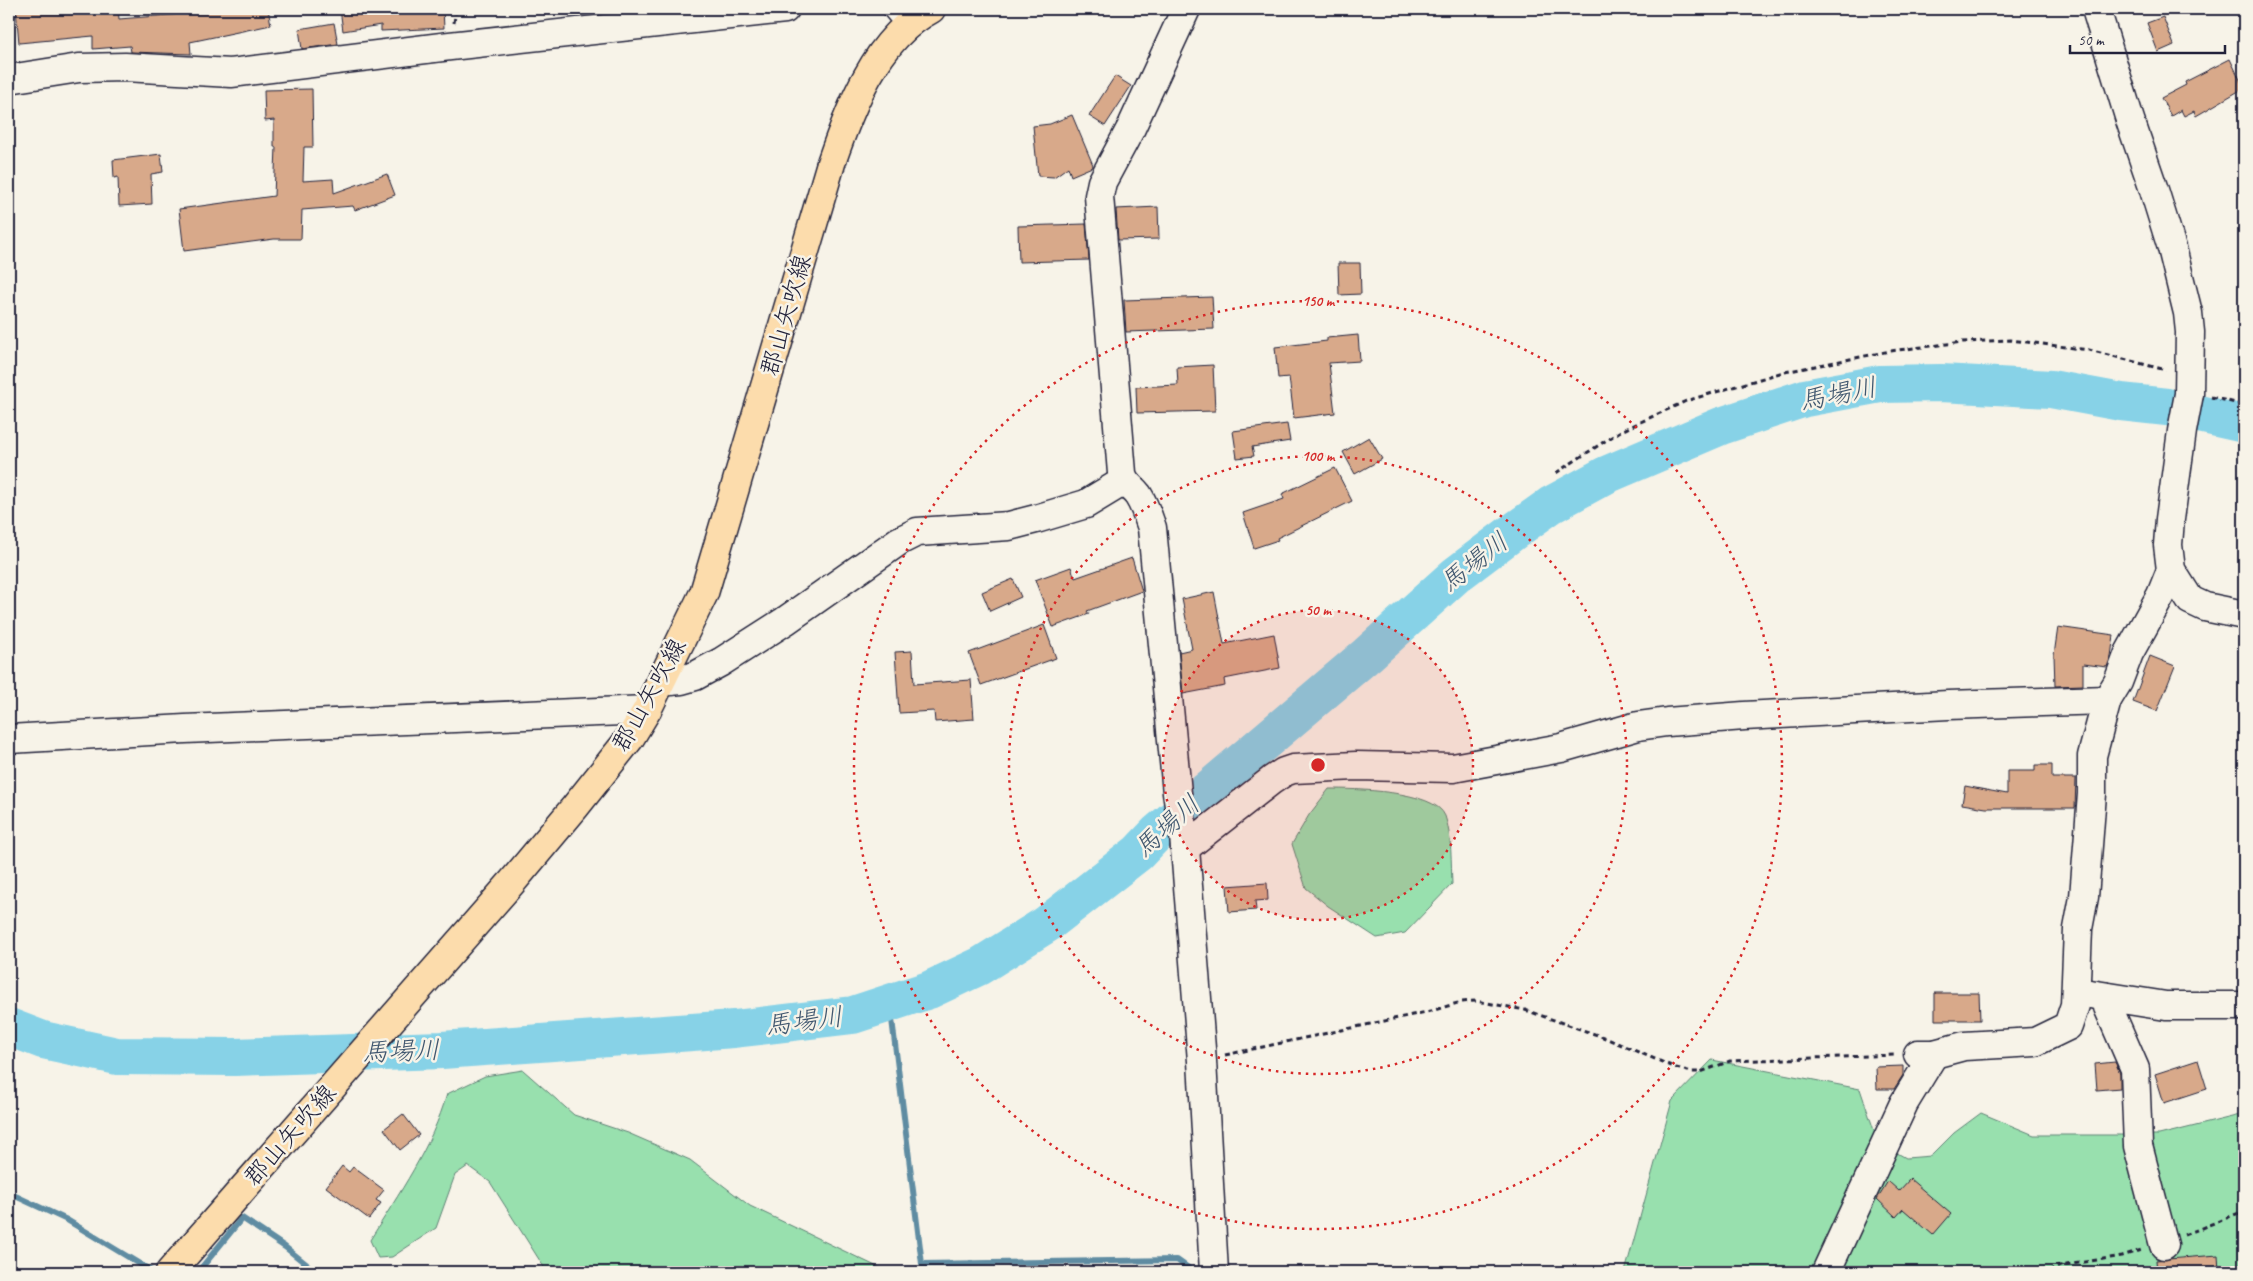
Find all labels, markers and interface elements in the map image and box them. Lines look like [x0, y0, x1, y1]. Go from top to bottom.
scale bar [2070, 22, 2226, 54]
text: 50 m [2078, 31, 2105, 50]
street label: 郡山矢吹線 [753, 251, 819, 379]
text: 150 m [1302, 292, 1336, 311]
water label: 馬場川 [1797, 370, 1879, 418]
text: 100 m [1302, 447, 1336, 466]
water label: 馬場川 [1433, 525, 1515, 599]
text: 50 m [1305, 601, 1332, 620]
street label: 郡山矢吹線 [605, 633, 693, 757]
centre of rings [1309, 756, 1327, 774]
water label: 馬場川 [1127, 788, 1207, 864]
water label: 馬場川 [763, 1000, 845, 1042]
water label: 馬場川 [361, 1033, 441, 1069]
street label: 郡山矢吹線 [237, 1077, 343, 1193]

